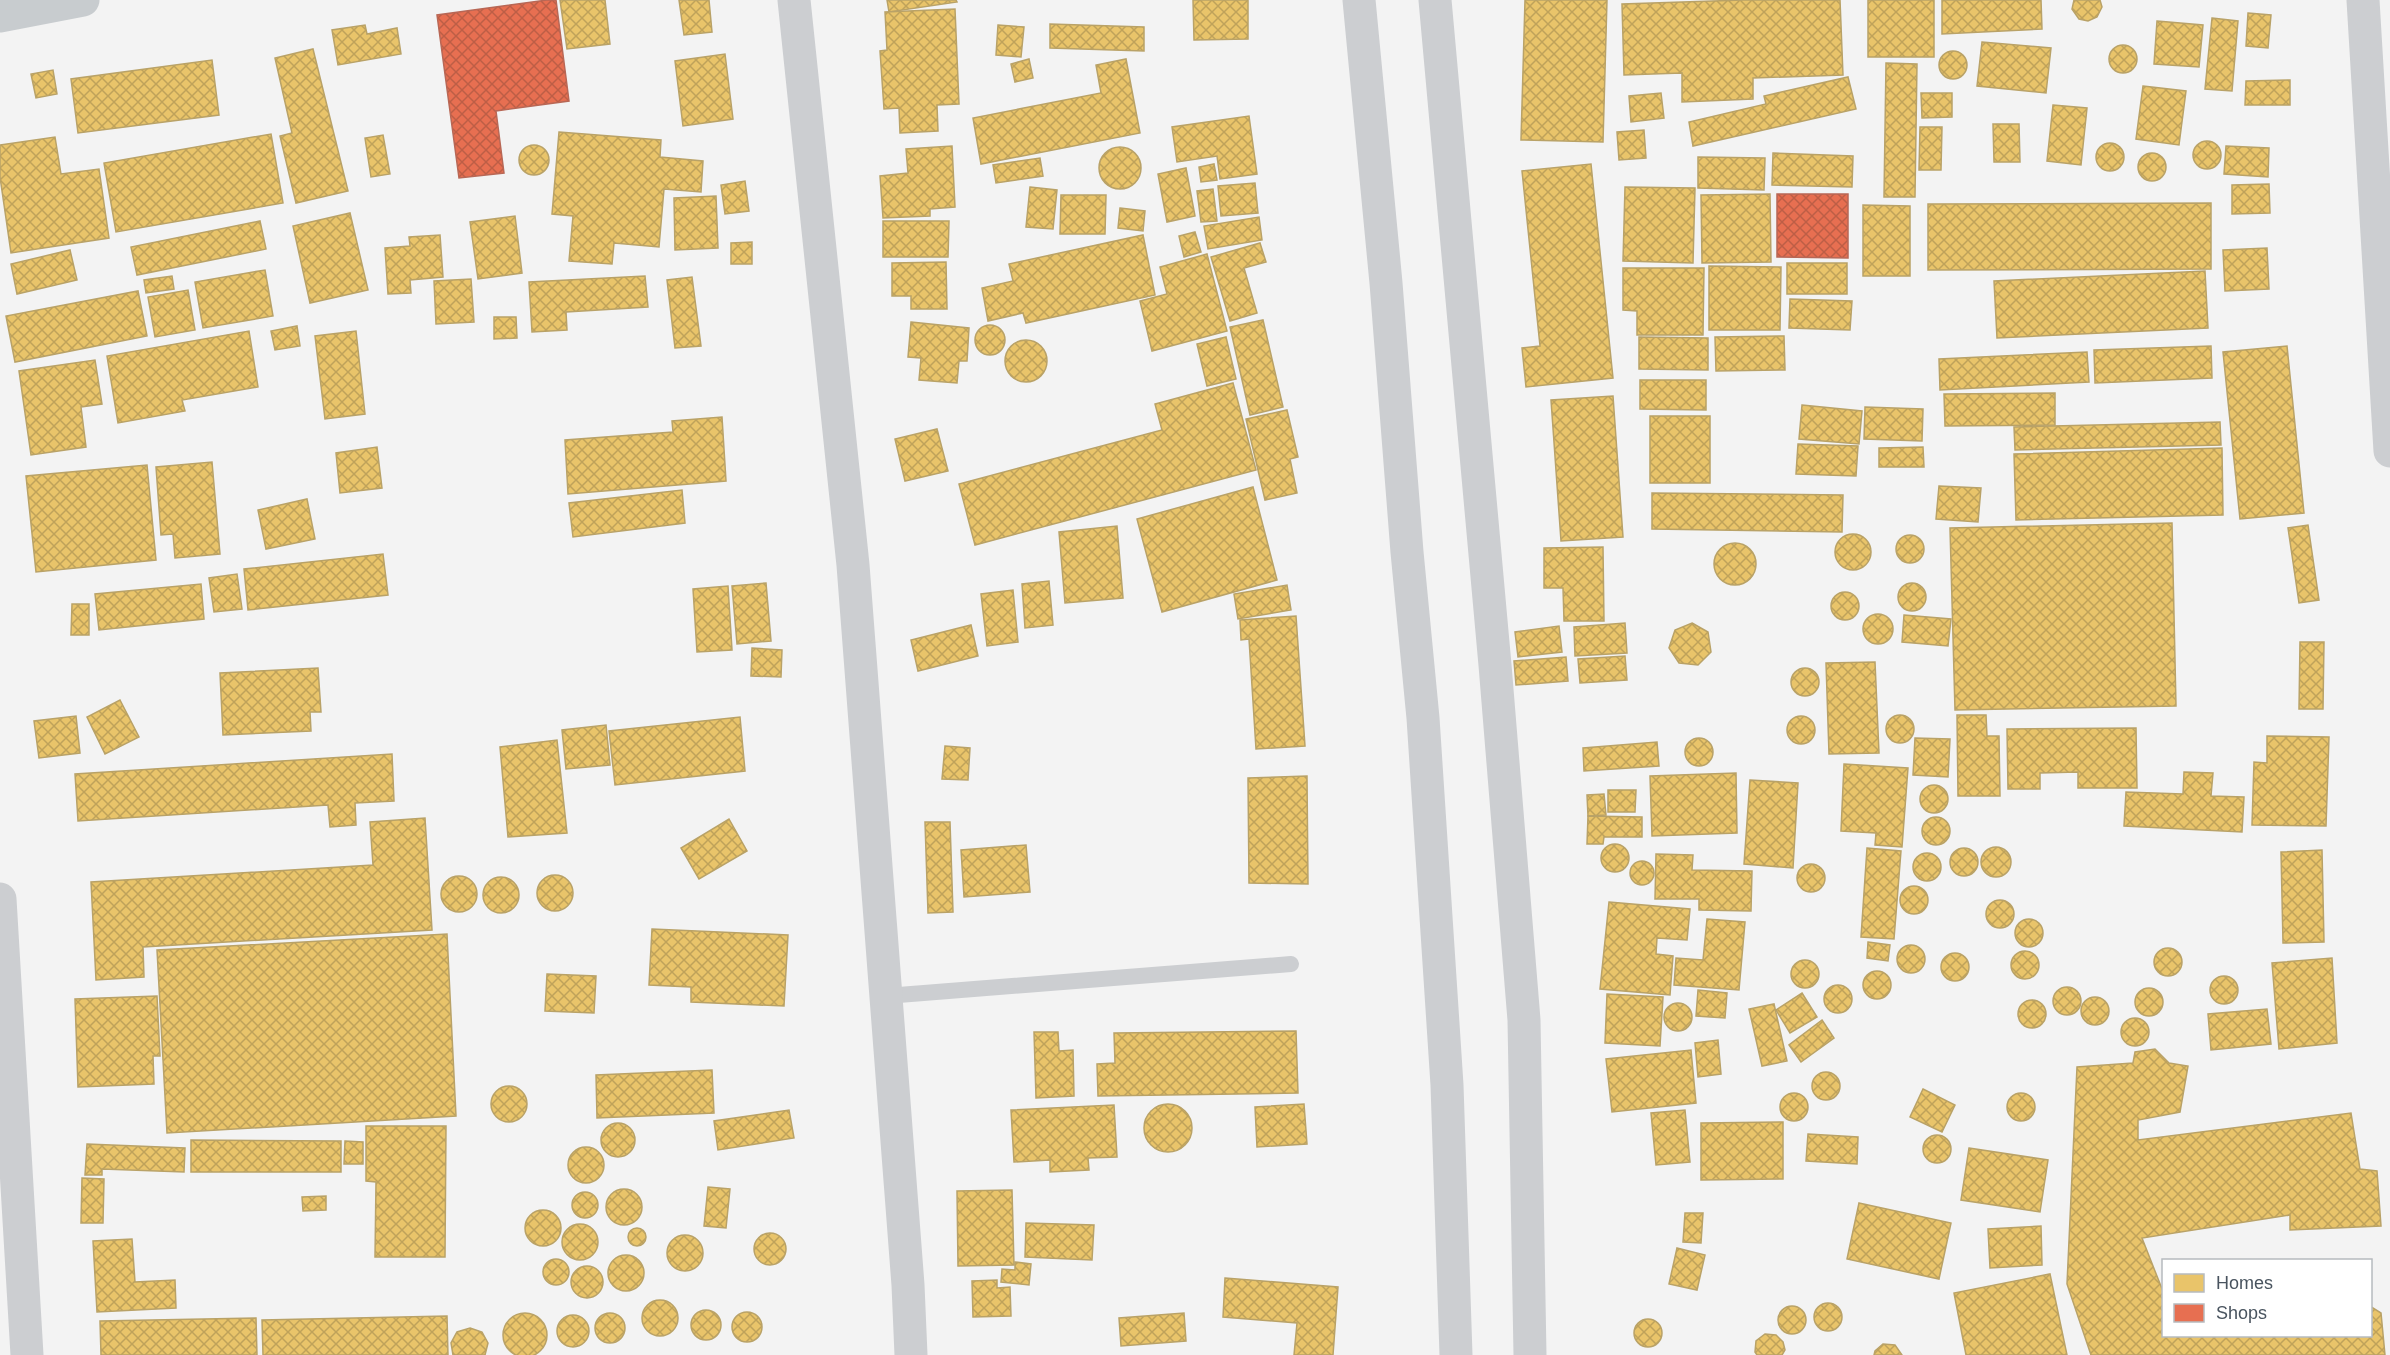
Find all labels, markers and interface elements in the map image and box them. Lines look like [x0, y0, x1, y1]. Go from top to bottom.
legend [2162, 1259, 2372, 1337]
text: Homes [2216, 1273, 2273, 1293]
text: Shops [2216, 1303, 2267, 1323]

